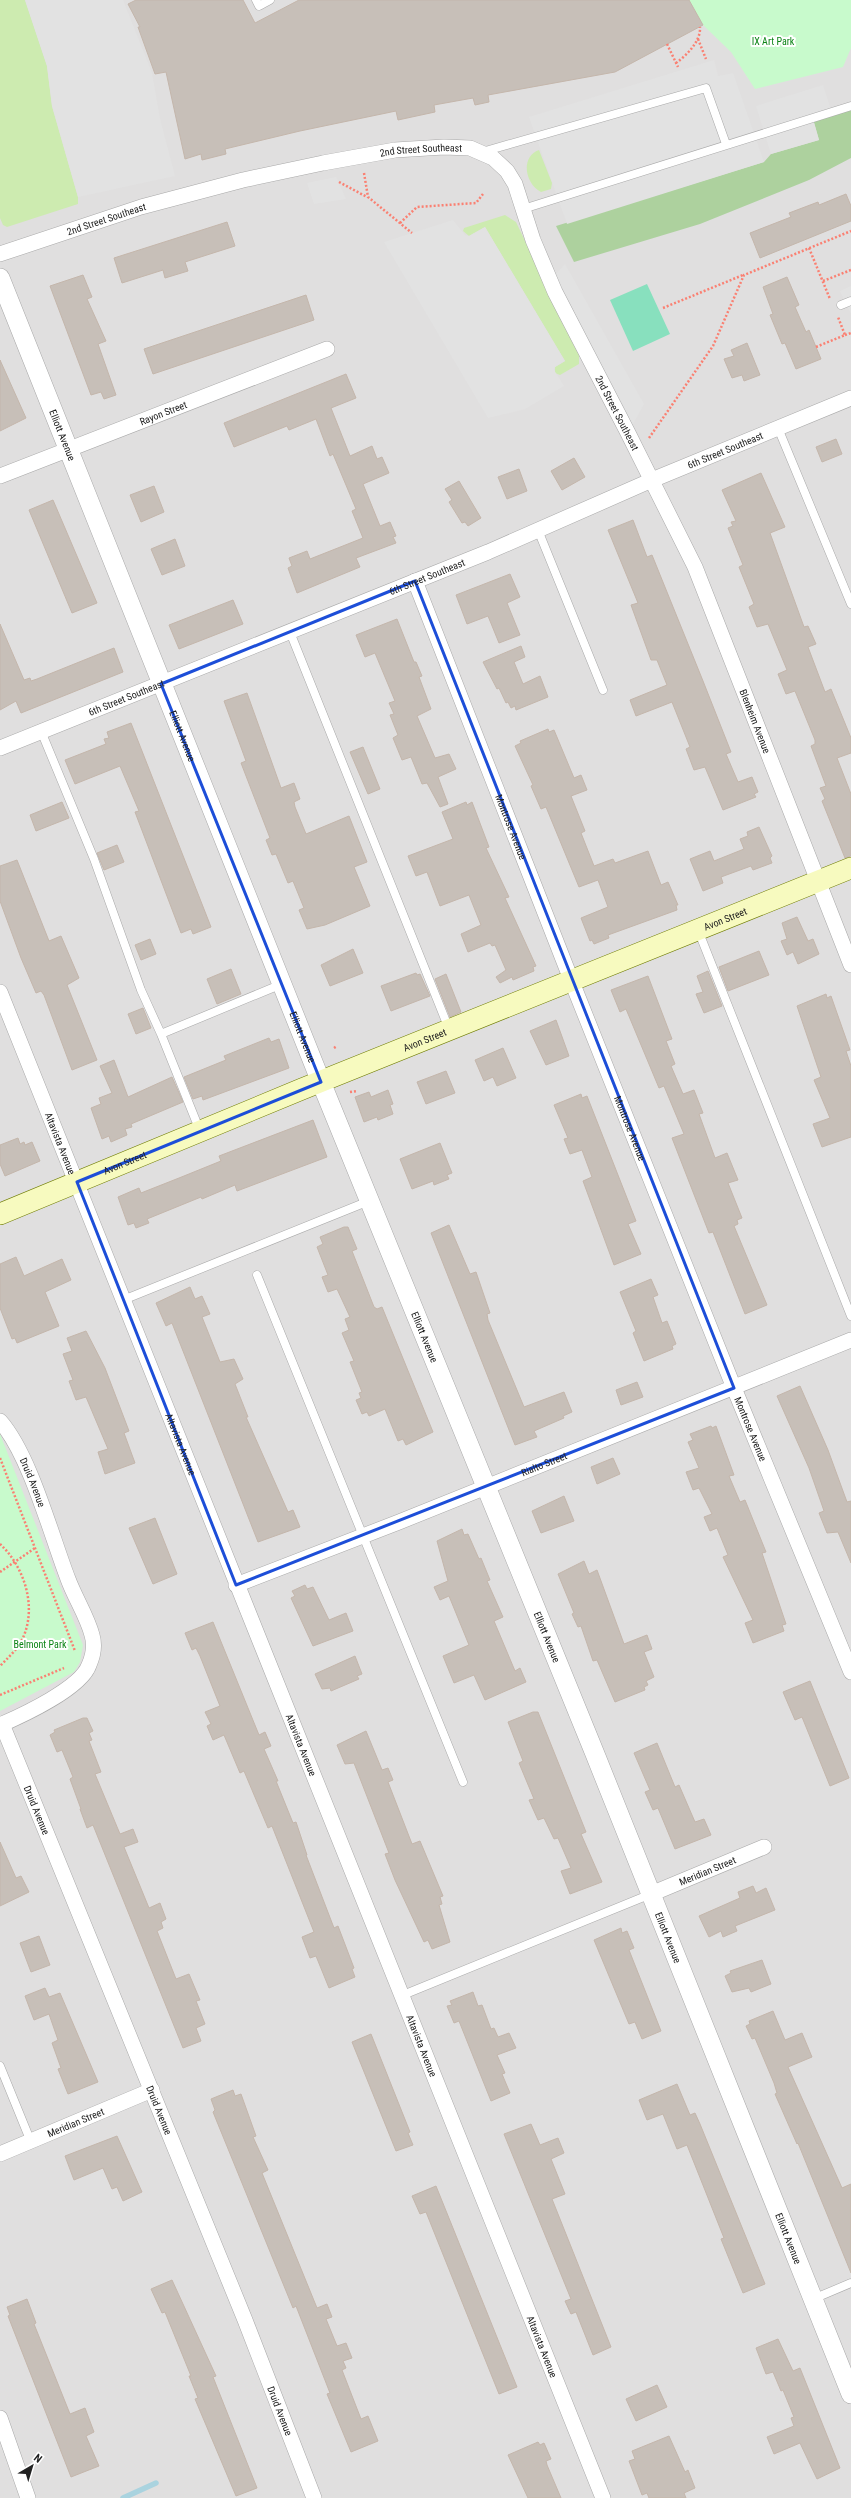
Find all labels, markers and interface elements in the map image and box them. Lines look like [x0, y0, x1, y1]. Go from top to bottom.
park label: IX Art Park [752, 36, 795, 47]
street label: 2nd Street Southeast [379, 141, 462, 158]
street label: 2nd Street Southeast [65, 200, 147, 237]
street label: 2nd Street Southeast [594, 374, 641, 452]
street label: Rayon Street [138, 398, 188, 427]
street label: Elliott Avenue [48, 408, 78, 462]
street label: 6th Street Southeast [686, 429, 764, 470]
street label: 6th Street Southeast [387, 556, 466, 597]
street label: 6th Street Southeast [87, 677, 166, 717]
street label: Blenheim Avenue [738, 688, 773, 755]
street label: Elliott Avenue [168, 709, 198, 763]
street label: Montrose Avenue [494, 793, 529, 861]
street label: Avon Street [702, 905, 748, 932]
street label: Elliott Avenue [288, 1010, 318, 1064]
street label: Avon Street [401, 1026, 448, 1053]
street label: Montrose Avenue [612, 1094, 648, 1162]
street label: Altavista Avenue [43, 1111, 78, 1176]
street label: Avon Street [102, 1149, 148, 1176]
street label: Elliott Avenue [410, 1310, 440, 1364]
street label: Montrose Avenue [733, 1395, 769, 1463]
street label: Altavista Avenue [164, 1412, 198, 1477]
street label: Rialto Street [519, 1449, 568, 1478]
street label: Druid Avenue [18, 1456, 48, 1509]
street label: Elliott Avenue [532, 1610, 563, 1664]
park label: Belmont Park [14, 1639, 67, 1650]
street label: Altavista Avenue [284, 1712, 319, 1778]
street label: Druid Avenue [22, 1784, 52, 1837]
street label: Meridian Street [677, 1854, 737, 1887]
street label: Elliott Avenue [653, 1910, 684, 1965]
street label: Altavista Avenue [405, 2013, 439, 2079]
street label: Druid Avenue [145, 2084, 174, 2137]
street label: Meridian Street [46, 2105, 106, 2139]
street label: Elliott Avenue [774, 2211, 804, 2266]
street label: Altavista Avenue [525, 2314, 560, 2379]
street label: Druid Avenue [266, 2385, 295, 2437]
north arrow [12, 2446, 52, 2486]
text: N [31, 2451, 45, 2466]

